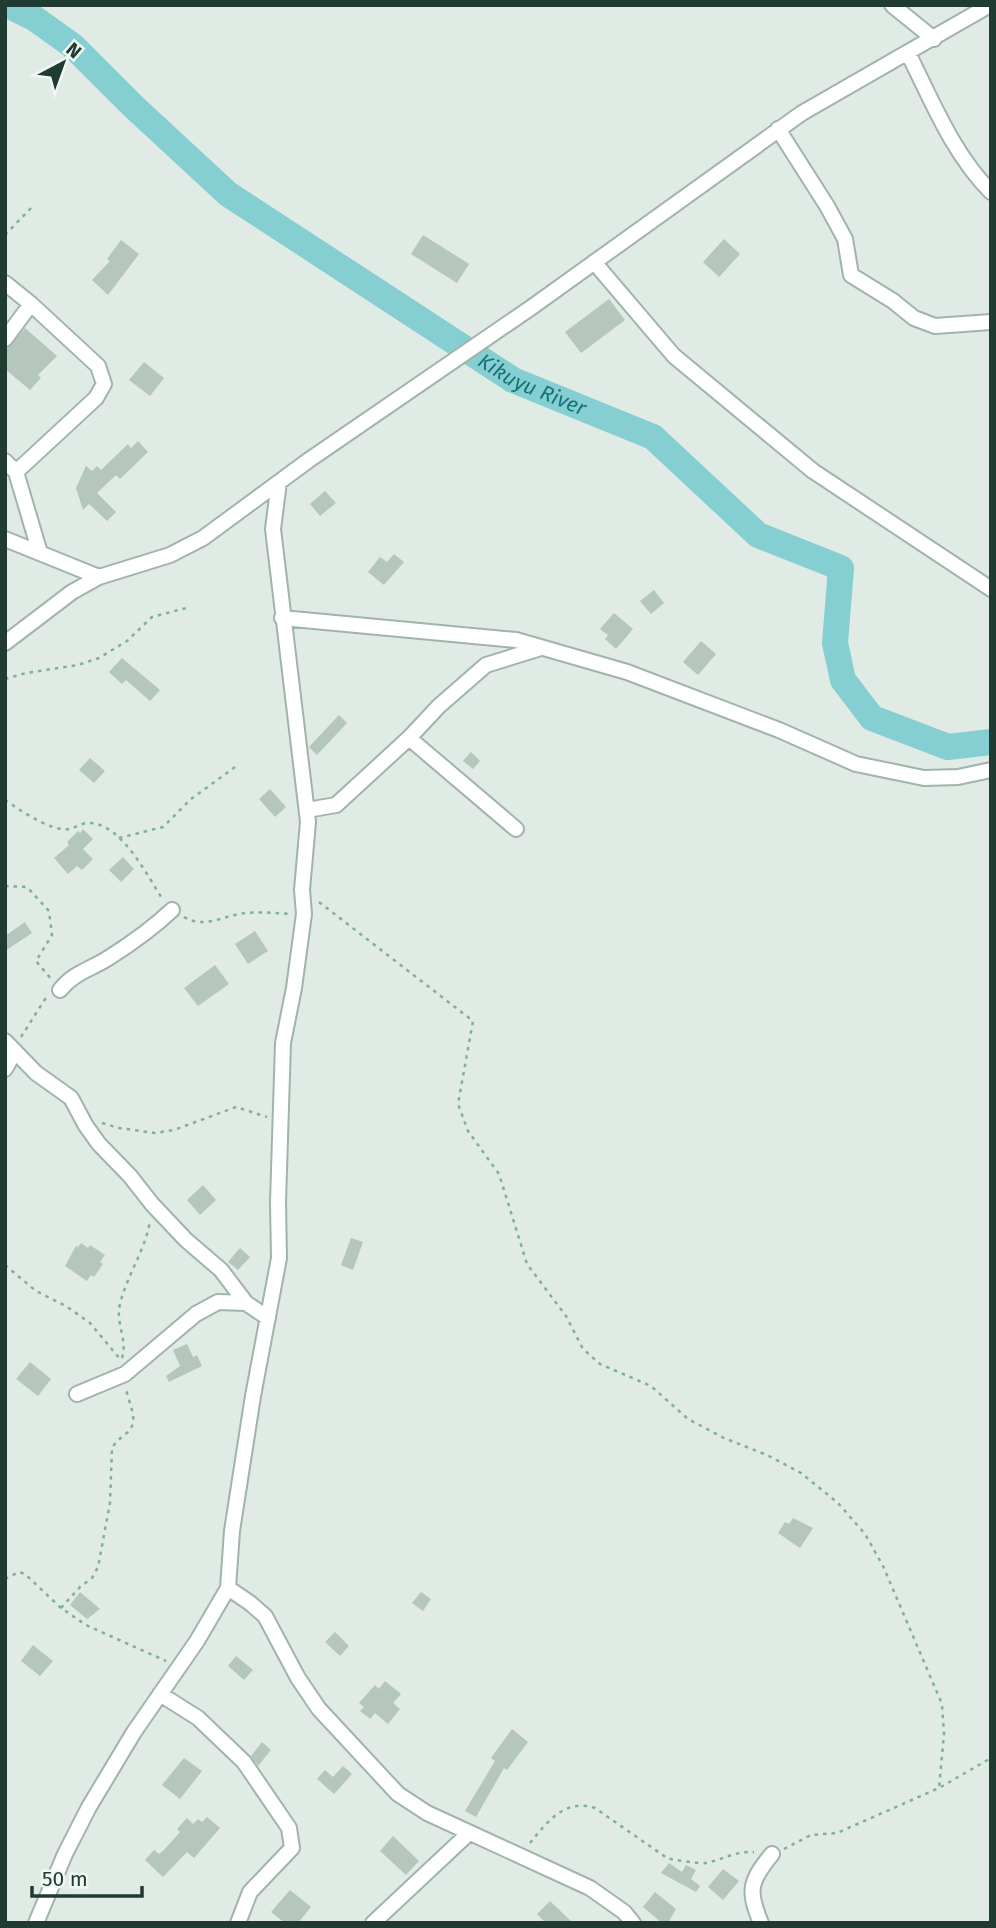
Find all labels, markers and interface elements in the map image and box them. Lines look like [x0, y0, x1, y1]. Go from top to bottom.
north arrow [28, 28, 98, 98]
text: N [62, 38, 86, 63]
water label: Kikuyu River [473, 348, 591, 422]
scale bar [32, 1854, 142, 1898]
text: 50 m [42, 1866, 88, 1892]

